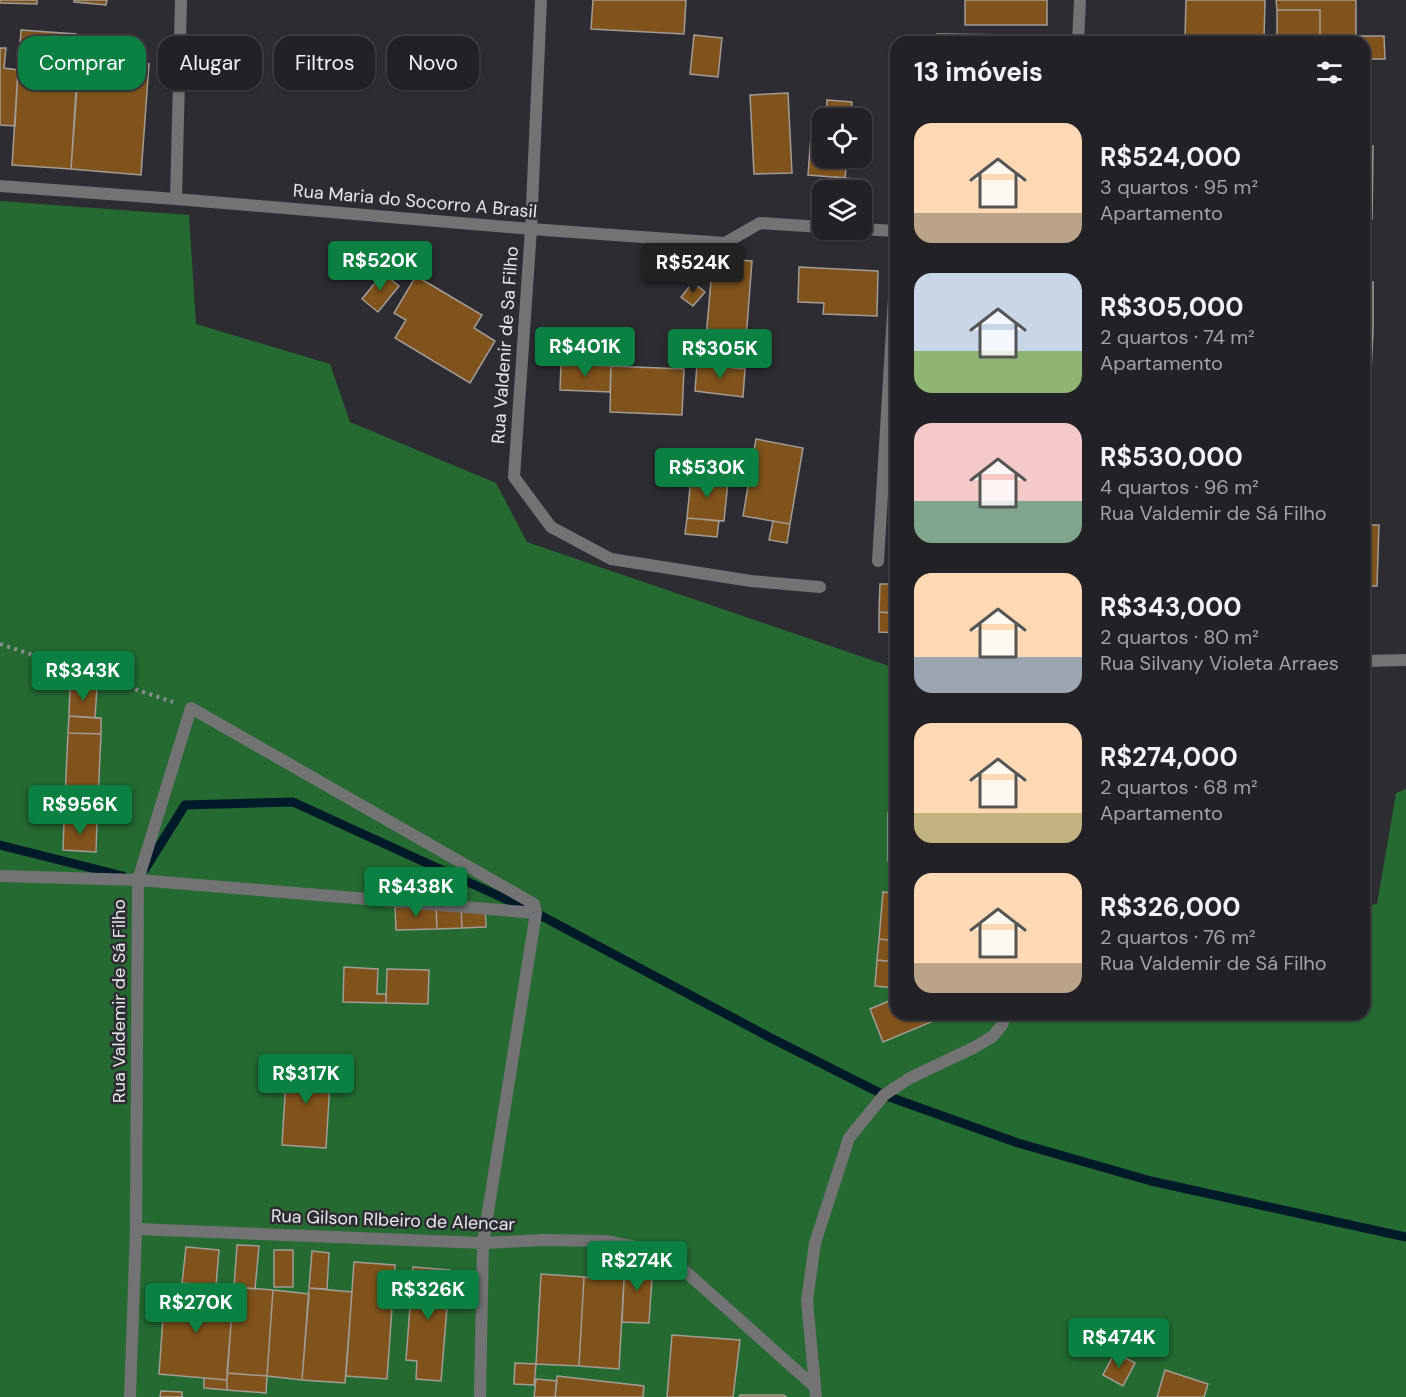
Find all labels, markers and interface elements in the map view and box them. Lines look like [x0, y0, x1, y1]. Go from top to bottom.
chip: Comprar [18, 36, 146, 90]
chip: Alugar [158, 36, 262, 90]
chip: Filtros [274, 36, 375, 90]
chip: Novo [387, 36, 479, 90]
text: 13 imóveis [914, 55, 1043, 89]
icon: filters [1313, 56, 1346, 89]
map controls [812, 108, 872, 240]
button: locate [812, 108, 872, 168]
text: R$524,000 [1100, 140, 1241, 174]
icon: home [962, 147, 1034, 219]
text: 3 quartos · 95 m² [1100, 174, 1258, 200]
street label: Rua Maria do Socorro A Brasil [292, 178, 538, 224]
button: layers [812, 180, 872, 240]
text: Apartamento [1100, 200, 1223, 226]
pin: R$520K [331, 241, 429, 292]
pin: R$524K [644, 243, 742, 294]
street label: Rua Valdenir de Sa Filho [486, 245, 524, 445]
text: R$520K [342, 247, 418, 273]
text: R$524K [656, 249, 730, 275]
text: R$305,000 [1100, 290, 1244, 324]
icon: home [962, 297, 1034, 369]
text: 2 quartos · 74 m² [1100, 324, 1255, 350]
pin: R$401K [536, 327, 634, 378]
pin: R$305K [671, 329, 769, 380]
text: R$401K [549, 333, 621, 359]
text: R$305K [682, 335, 758, 361]
text: Apartamento [1100, 350, 1223, 376]
text: R$530,000 [1100, 440, 1243, 474]
icon: home [962, 447, 1034, 519]
pin: R$530K [658, 448, 756, 499]
text: R$530K [669, 454, 745, 480]
text: 4 quartos · 96 m² [1100, 474, 1259, 500]
text: Rua Valdemir de Sá Filho [1100, 500, 1327, 526]
text: R$343,000 [1100, 590, 1242, 624]
icon: home [962, 597, 1034, 669]
text: 2 quartos · 80 m² [1100, 624, 1259, 650]
text: Rua Silvany Violeta Arraes [1100, 650, 1339, 676]
pin: R$343K [34, 651, 132, 702]
text: R$343K [46, 657, 120, 683]
text: R$274,000 [1100, 740, 1238, 774]
icon: home [962, 747, 1034, 819]
text: 2 quartos · 68 m² [1100, 774, 1258, 800]
pin: R$956K [31, 785, 129, 836]
text: R$956K [42, 791, 118, 817]
text: Apartamento [1100, 800, 1223, 826]
pin: R$438K [367, 867, 465, 918]
text: R$438K [378, 873, 454, 899]
text: R$326,000 [1100, 890, 1241, 924]
icon: home [962, 897, 1034, 969]
street label: Rua Valdemir de Sá Filho [107, 899, 131, 1103]
text: 2 quartos · 76 m² [1100, 924, 1256, 950]
text: Rua Valdemir de Sá Filho [1100, 950, 1327, 976]
pin: R$317K [257, 1054, 355, 1105]
text: R$317K [272, 1060, 340, 1086]
street label: Rua Gilson RIbeiro de Alencar [270, 1204, 516, 1236]
pin: R$274K [588, 1241, 686, 1292]
text: R$274K [601, 1247, 673, 1273]
pin: R$326K [379, 1270, 477, 1321]
text: R$326K [391, 1276, 465, 1302]
pin: R$270K [147, 1283, 245, 1334]
text: R$270K [159, 1289, 233, 1315]
pin: R$474K [1070, 1318, 1168, 1369]
text: R$474K [1082, 1324, 1156, 1350]

